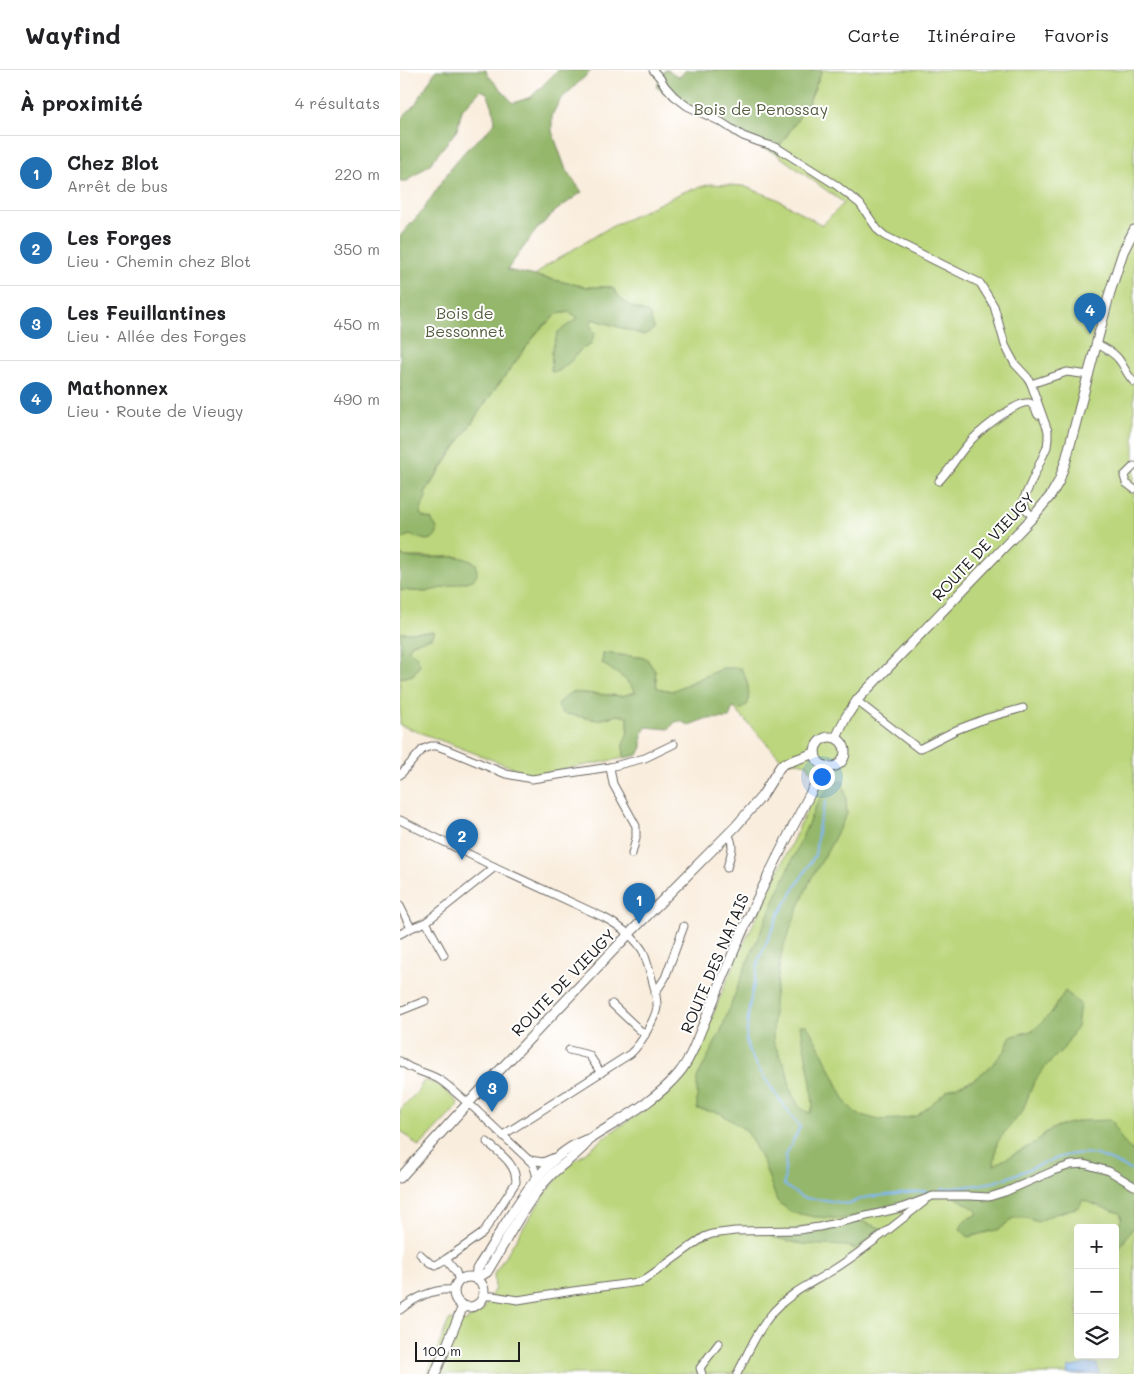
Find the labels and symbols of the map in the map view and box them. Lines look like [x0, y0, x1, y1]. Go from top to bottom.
park label: Bois de Penossay [694, 98, 828, 119]
pin: 4 [1074, 293, 1106, 334]
park label: Bois de Bessonnet [425, 302, 505, 341]
street label: ROUTE DE VIEUGY [927, 487, 1039, 605]
your location [809, 764, 835, 790]
pin: 2 [446, 819, 478, 860]
pin: 1 [623, 883, 655, 924]
street label: ROUTE DES NATAIS [675, 890, 753, 1036]
street label: ROUTE DE VIEUGY [506, 924, 620, 1040]
pin: 3 [476, 1071, 508, 1112]
scale bar [415, 1339, 520, 1362]

